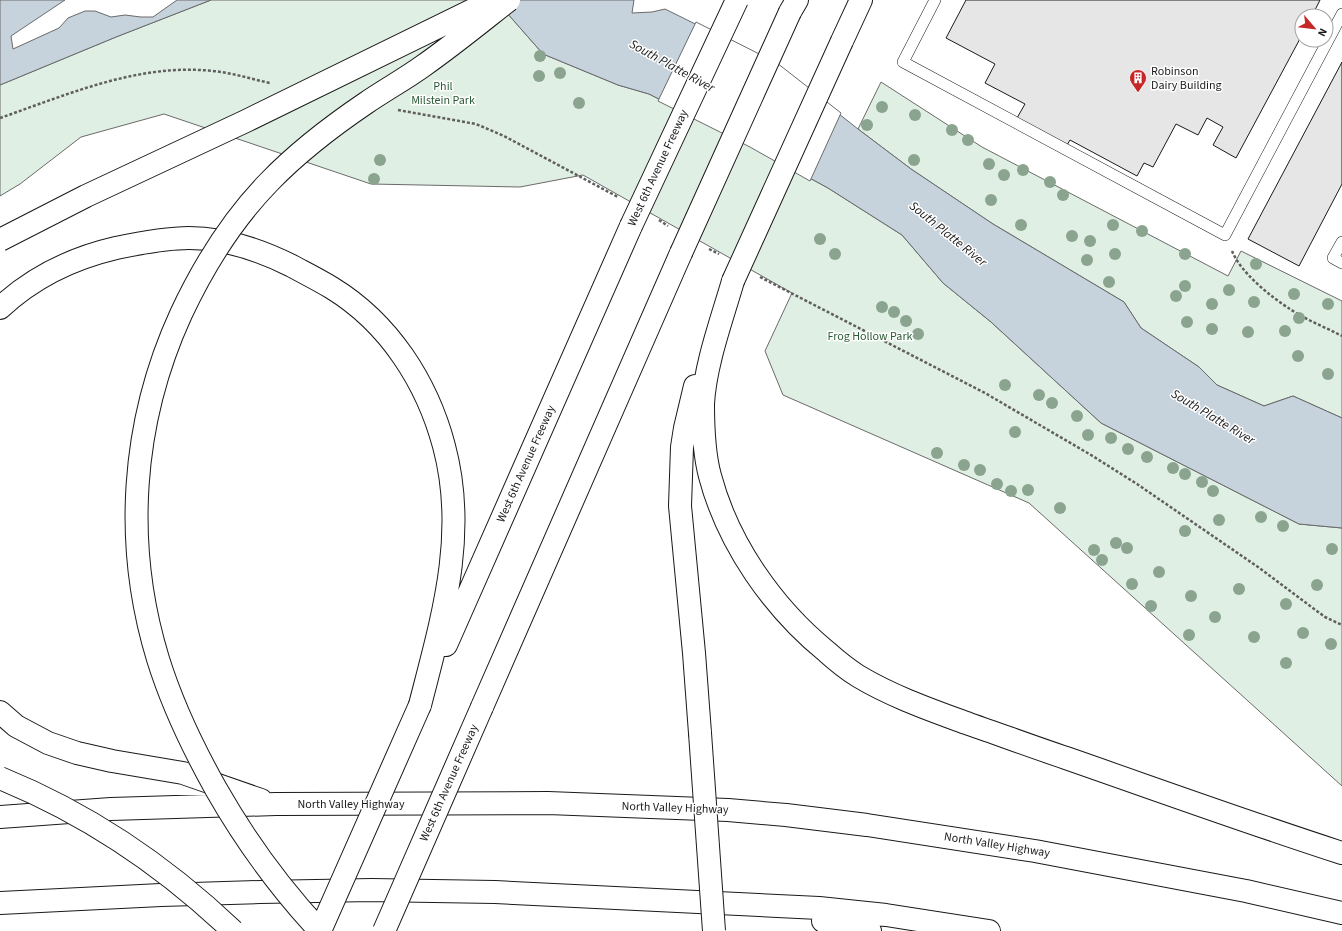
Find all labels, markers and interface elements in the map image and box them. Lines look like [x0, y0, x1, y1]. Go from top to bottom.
north arrow [1294, 8, 1334, 48]
text: N [1314, 26, 1331, 39]
water label: South Platte River [626, 35, 718, 97]
place label: Robinson Dairy Building [1151, 63, 1222, 94]
building icon: Robinson Dairy Building [1128, 68, 1148, 93]
park label: Phil Milstein Park [411, 78, 475, 109]
street label: West 6th Avenue Freeway [623, 107, 693, 229]
water label: South Platte River [905, 197, 991, 271]
park label: Frog Hollow Park [827, 328, 913, 345]
water label: South Platte River [1168, 385, 1259, 449]
street label: West 6th Avenue Freeway [492, 402, 560, 525]
street label: West 6th Avenue Freeway [415, 721, 483, 844]
street label: North Valley Highway [297, 796, 405, 813]
street label: North Valley Highway [621, 798, 729, 818]
street label: North Valley Highway [943, 828, 1052, 862]

